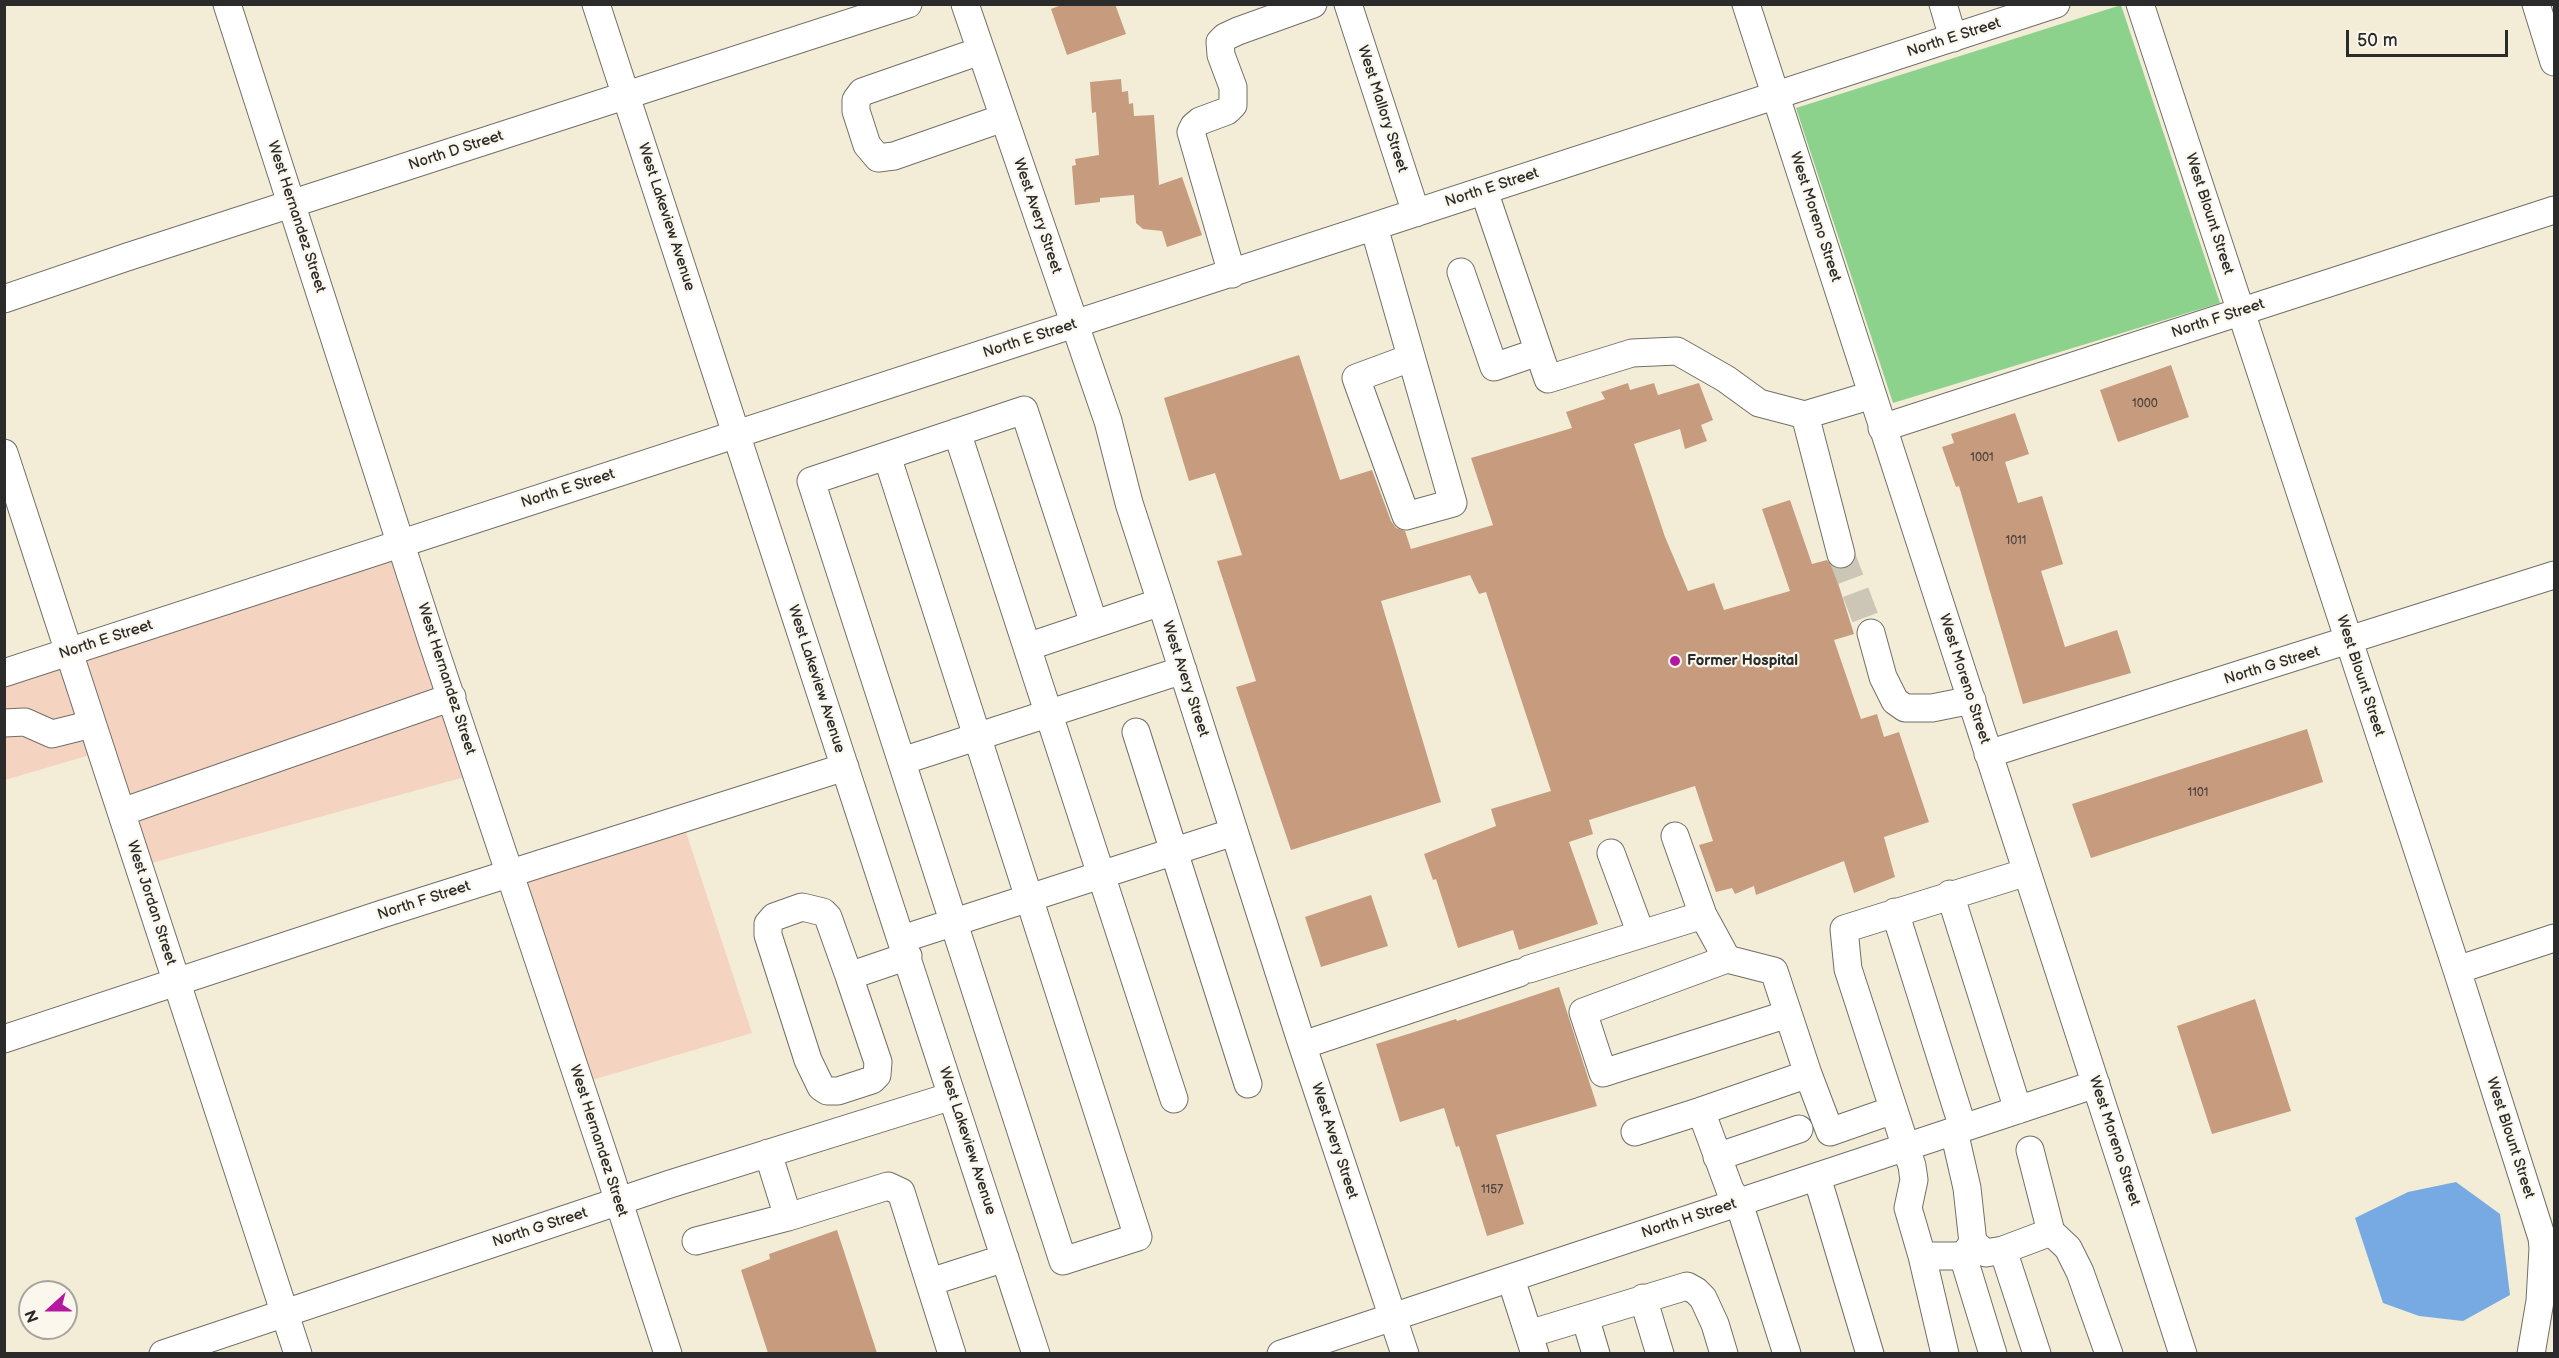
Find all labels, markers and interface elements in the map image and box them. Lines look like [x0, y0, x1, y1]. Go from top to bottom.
street label: North E Street [1905, 14, 2003, 62]
scale bar [2349, 18, 2511, 56]
text: 50 m [2357, 30, 2398, 51]
street label: West Mallory Street [1353, 43, 1411, 175]
street label: North D Street [406, 127, 506, 175]
street label: West Hernandez Street [263, 139, 329, 295]
street label: West Lakeview Avenue [634, 141, 698, 293]
street label: West Moreno Street [1786, 150, 1844, 284]
street label: West Blount Street [2181, 151, 2237, 277]
street label: West Avery Street [1009, 156, 1065, 276]
street label: North E Street [1443, 164, 1541, 212]
street label: North F Street [2169, 296, 2267, 342]
street label: North E Street [981, 315, 1079, 363]
house number: 1000 [2132, 397, 2158, 411]
house number: 1001 [1970, 451, 1994, 465]
street label: North E Street [519, 465, 617, 513]
house number: 1011 [2006, 534, 2026, 548]
street label: West Hernandez Street [413, 601, 479, 757]
street label: West Lakeview Avenue [784, 603, 848, 755]
street label: West Moreno Street [1935, 612, 1993, 746]
street label: West Blount Street [2332, 613, 2388, 739]
street label: North E Street [57, 616, 155, 664]
street label: West Avery Street [1158, 619, 1212, 739]
street label: North G Street [2222, 643, 2322, 689]
place label: Former Hospital [1687, 652, 1798, 670]
marker: Former Hospital [1668, 654, 1682, 668]
house number: 1101 [2188, 786, 2208, 800]
street label: West Jordan Street [122, 839, 180, 967]
street label: North F Street [375, 878, 473, 924]
street label: West Hernandez Street [565, 1063, 631, 1219]
street label: West Lakeview Avenue [935, 1065, 999, 1217]
street label: West Moreno Street [2085, 1074, 2143, 1208]
street label: West Blount Street [2482, 1075, 2538, 1201]
street label: West Avery Street [1307, 1081, 1361, 1201]
house number: 1157 [1481, 1183, 1503, 1197]
street label: North H Street [1639, 1195, 1739, 1243]
street label: North G Street [490, 1204, 590, 1252]
north arrow [18, 1280, 78, 1340]
text: N [22, 1307, 44, 1325]

